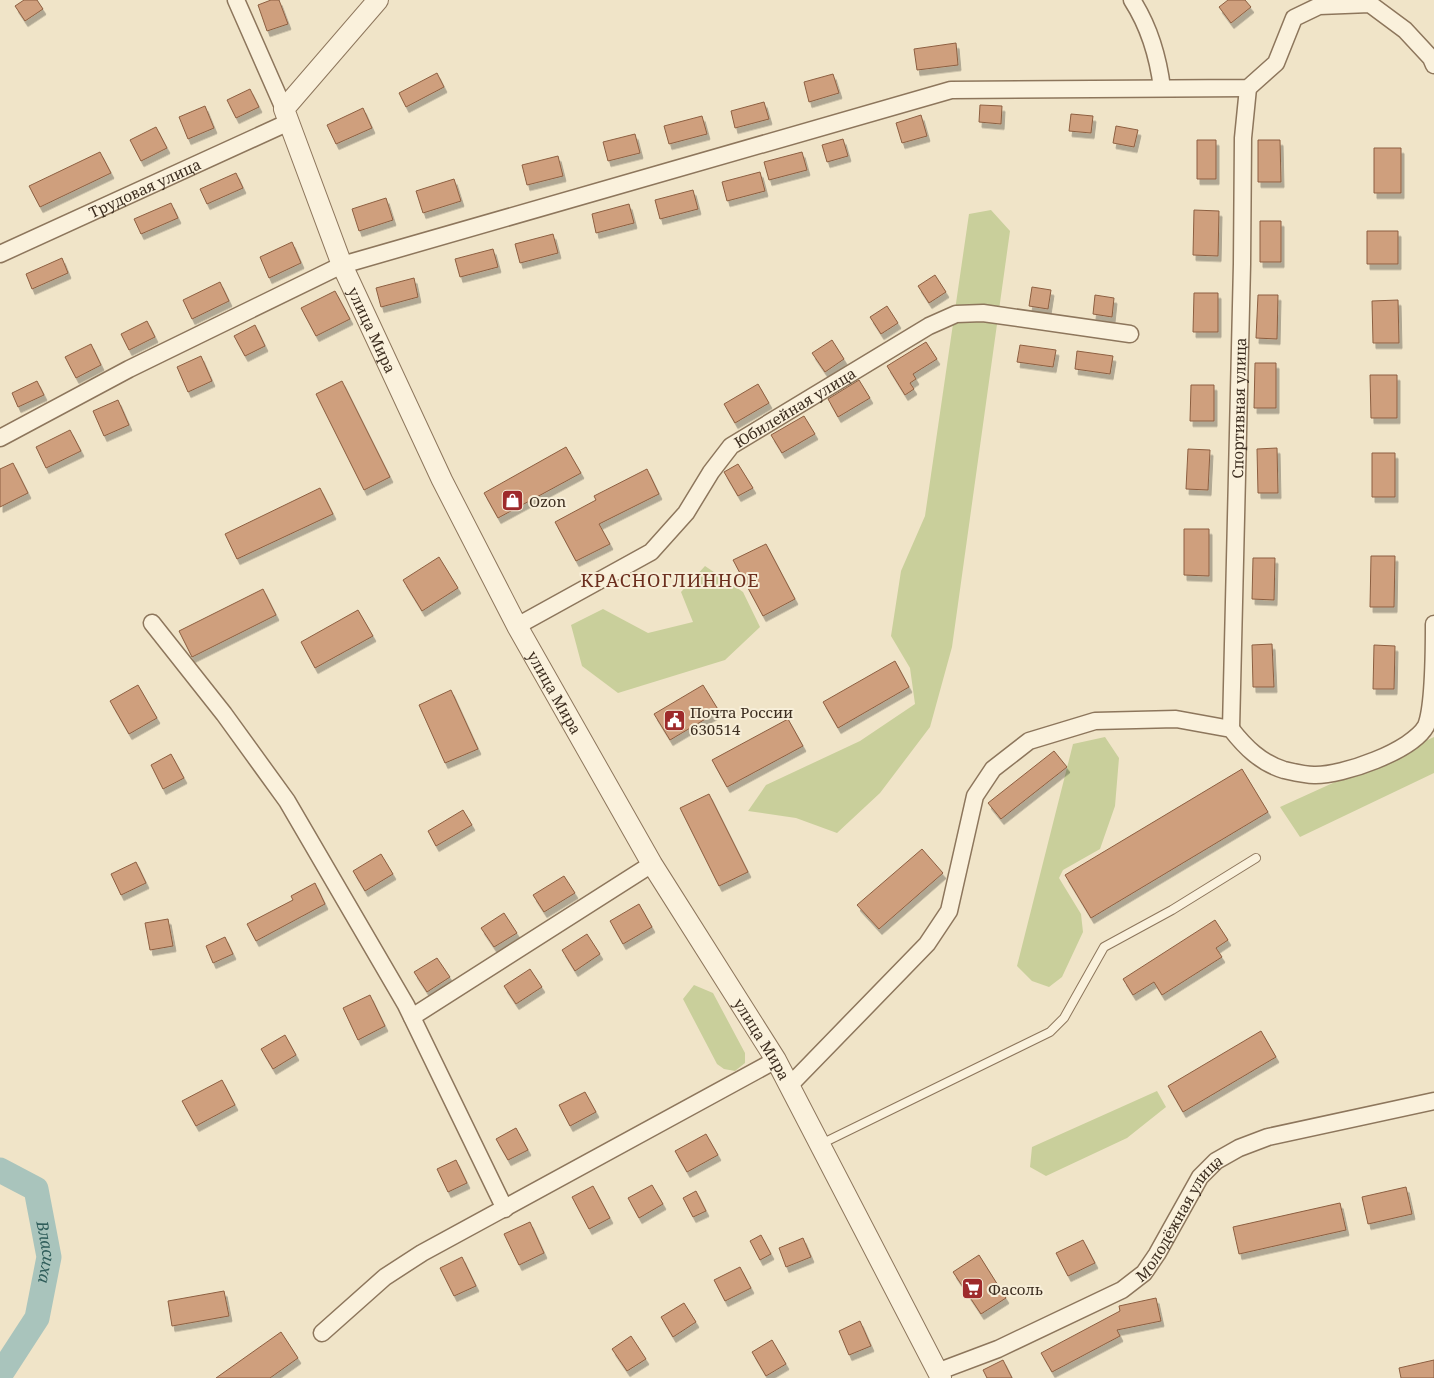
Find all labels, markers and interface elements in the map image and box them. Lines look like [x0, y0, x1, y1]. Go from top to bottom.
street label: Трудовая улица [85, 154, 204, 222]
street label: улица Мира [344, 284, 401, 376]
street label: Спортивная улица [1227, 337, 1250, 479]
street label: Юбилейная улица [730, 363, 860, 452]
shop icon: Ozon [501, 489, 525, 513]
place label: Ozon [529, 491, 566, 511]
district label: КРАСНОГЛИННОЕ [580, 568, 760, 592]
street label: улица Мира [523, 647, 586, 738]
place label: Почта России 630514 [690, 702, 793, 739]
public building icon: Почта России 630514 [662, 709, 686, 733]
street label: улица Мира [729, 994, 795, 1083]
street label: Молодёжная улица [1131, 1150, 1226, 1286]
water label: Власиха [31, 1218, 60, 1285]
supermarket icon: Фасоль [960, 1277, 984, 1301]
place label: Фасоль [988, 1279, 1043, 1299]

